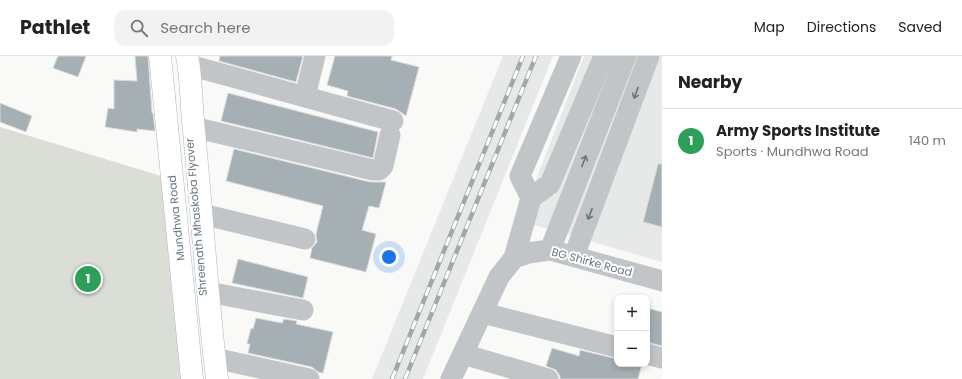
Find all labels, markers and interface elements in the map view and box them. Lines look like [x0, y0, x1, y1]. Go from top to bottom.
search box [114, 10, 394, 46]
text: Pathlet [20, 14, 90, 41]
icon: search [128, 17, 150, 39]
text: Search here [160, 17, 251, 38]
text: Map [754, 17, 785, 37]
text: Directions [807, 17, 876, 37]
text: Saved [898, 17, 942, 37]
text: Nearby [678, 70, 742, 94]
one-way arrow [631, 86, 639, 98]
text: Army Sports Institute [716, 120, 880, 141]
text: 1 [689, 131, 693, 150]
text: 140 m [909, 131, 946, 150]
street label: Shreenath Mhaskoba Flyover [181, 137, 211, 297]
text: Sports · Mundhwa Road [716, 142, 868, 161]
one-way arrow [581, 156, 589, 168]
street label: Mundhwa Road [164, 174, 188, 262]
one-way arrow [586, 208, 594, 220]
street label: BG Shirke Road [550, 244, 634, 280]
your location [379, 247, 399, 267]
pin: 1 [75, 264, 101, 294]
map controls [614, 295, 650, 367]
button: + [614, 295, 650, 331]
button: − [614, 331, 650, 367]

